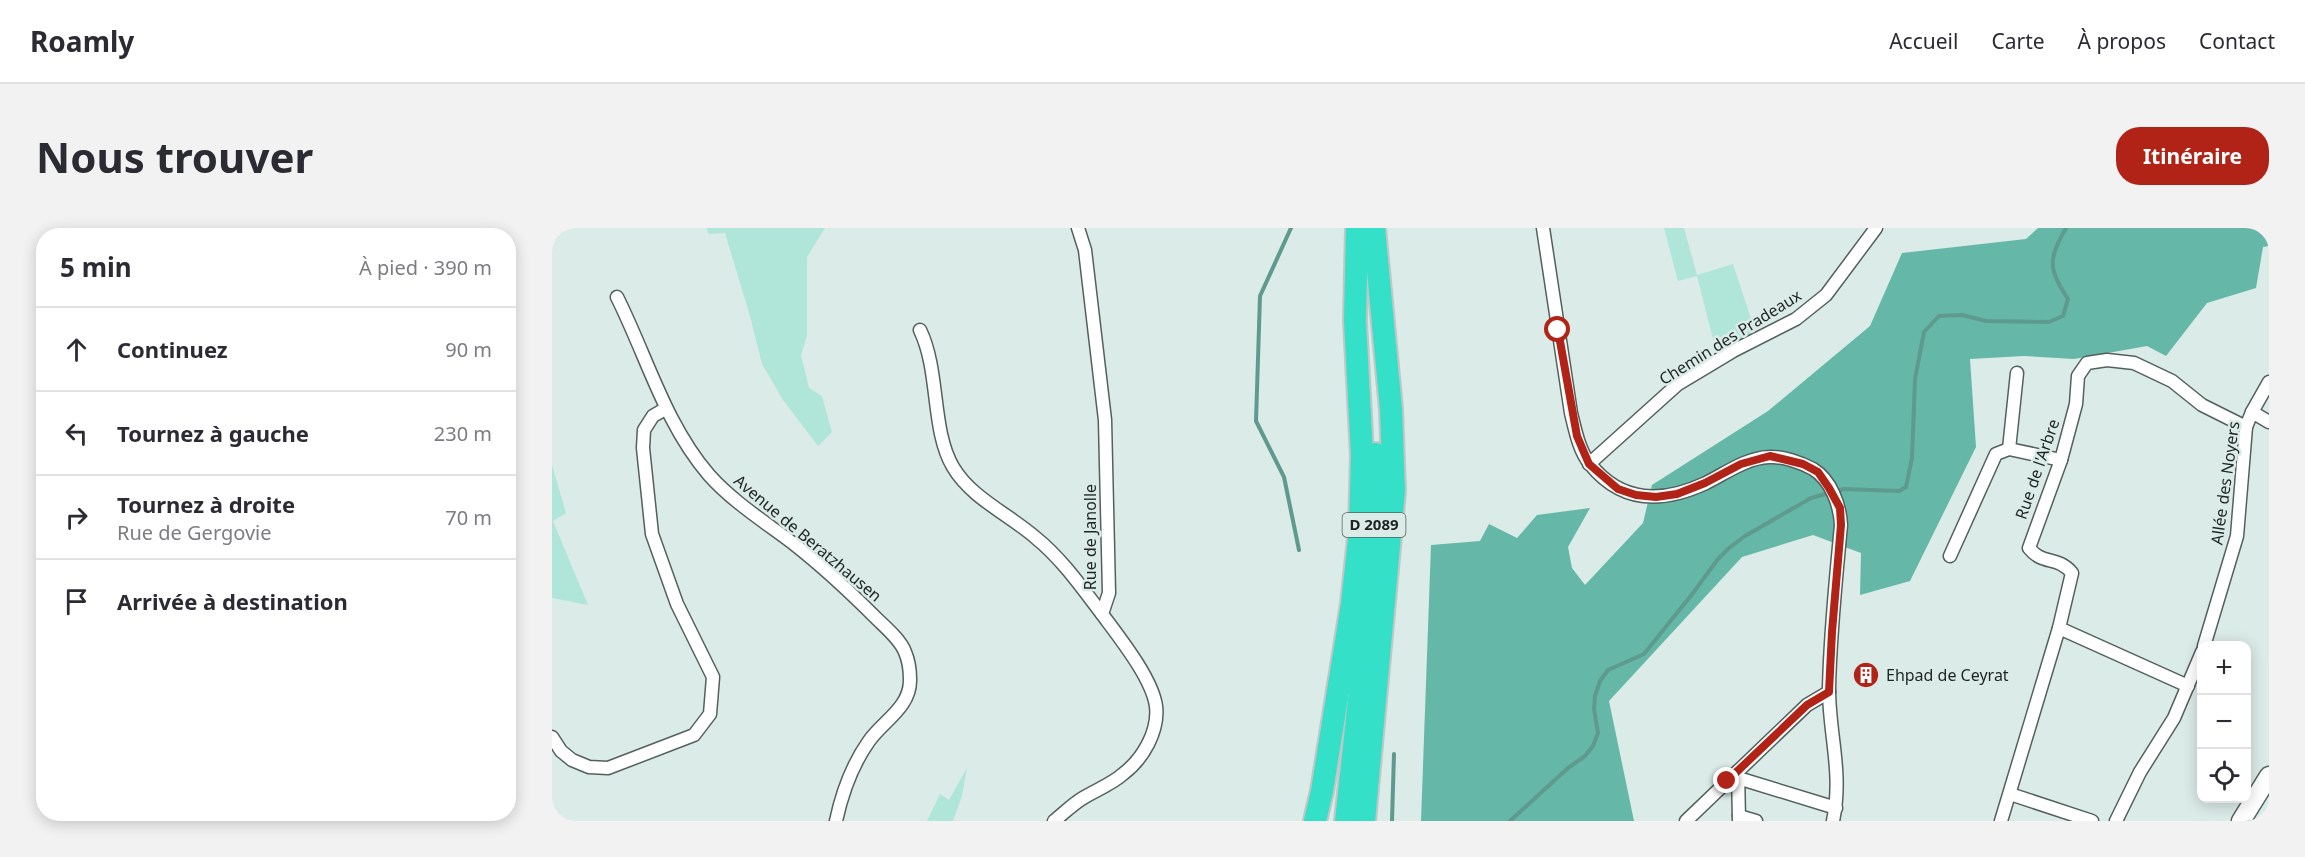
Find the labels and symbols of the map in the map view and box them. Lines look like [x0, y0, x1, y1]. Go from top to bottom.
street label: Chemin des Pradeaux [1655, 284, 1806, 390]
route start [1544, 316, 1570, 342]
street label: Rue de l'Arbre [2010, 416, 2064, 522]
street label: Allée des Noyers [2205, 420, 2245, 546]
street label: Avenue de Beratzhausen [729, 470, 887, 606]
street label: Rue de Janolle [1079, 484, 1101, 590]
road number: D 2089 [1342, 513, 1406, 537]
building icon: Ehpad de Ceyrat [1851, 660, 1881, 690]
place label: Ehpad de Ceyrat [1886, 664, 2009, 686]
route end [1713, 767, 1739, 793]

